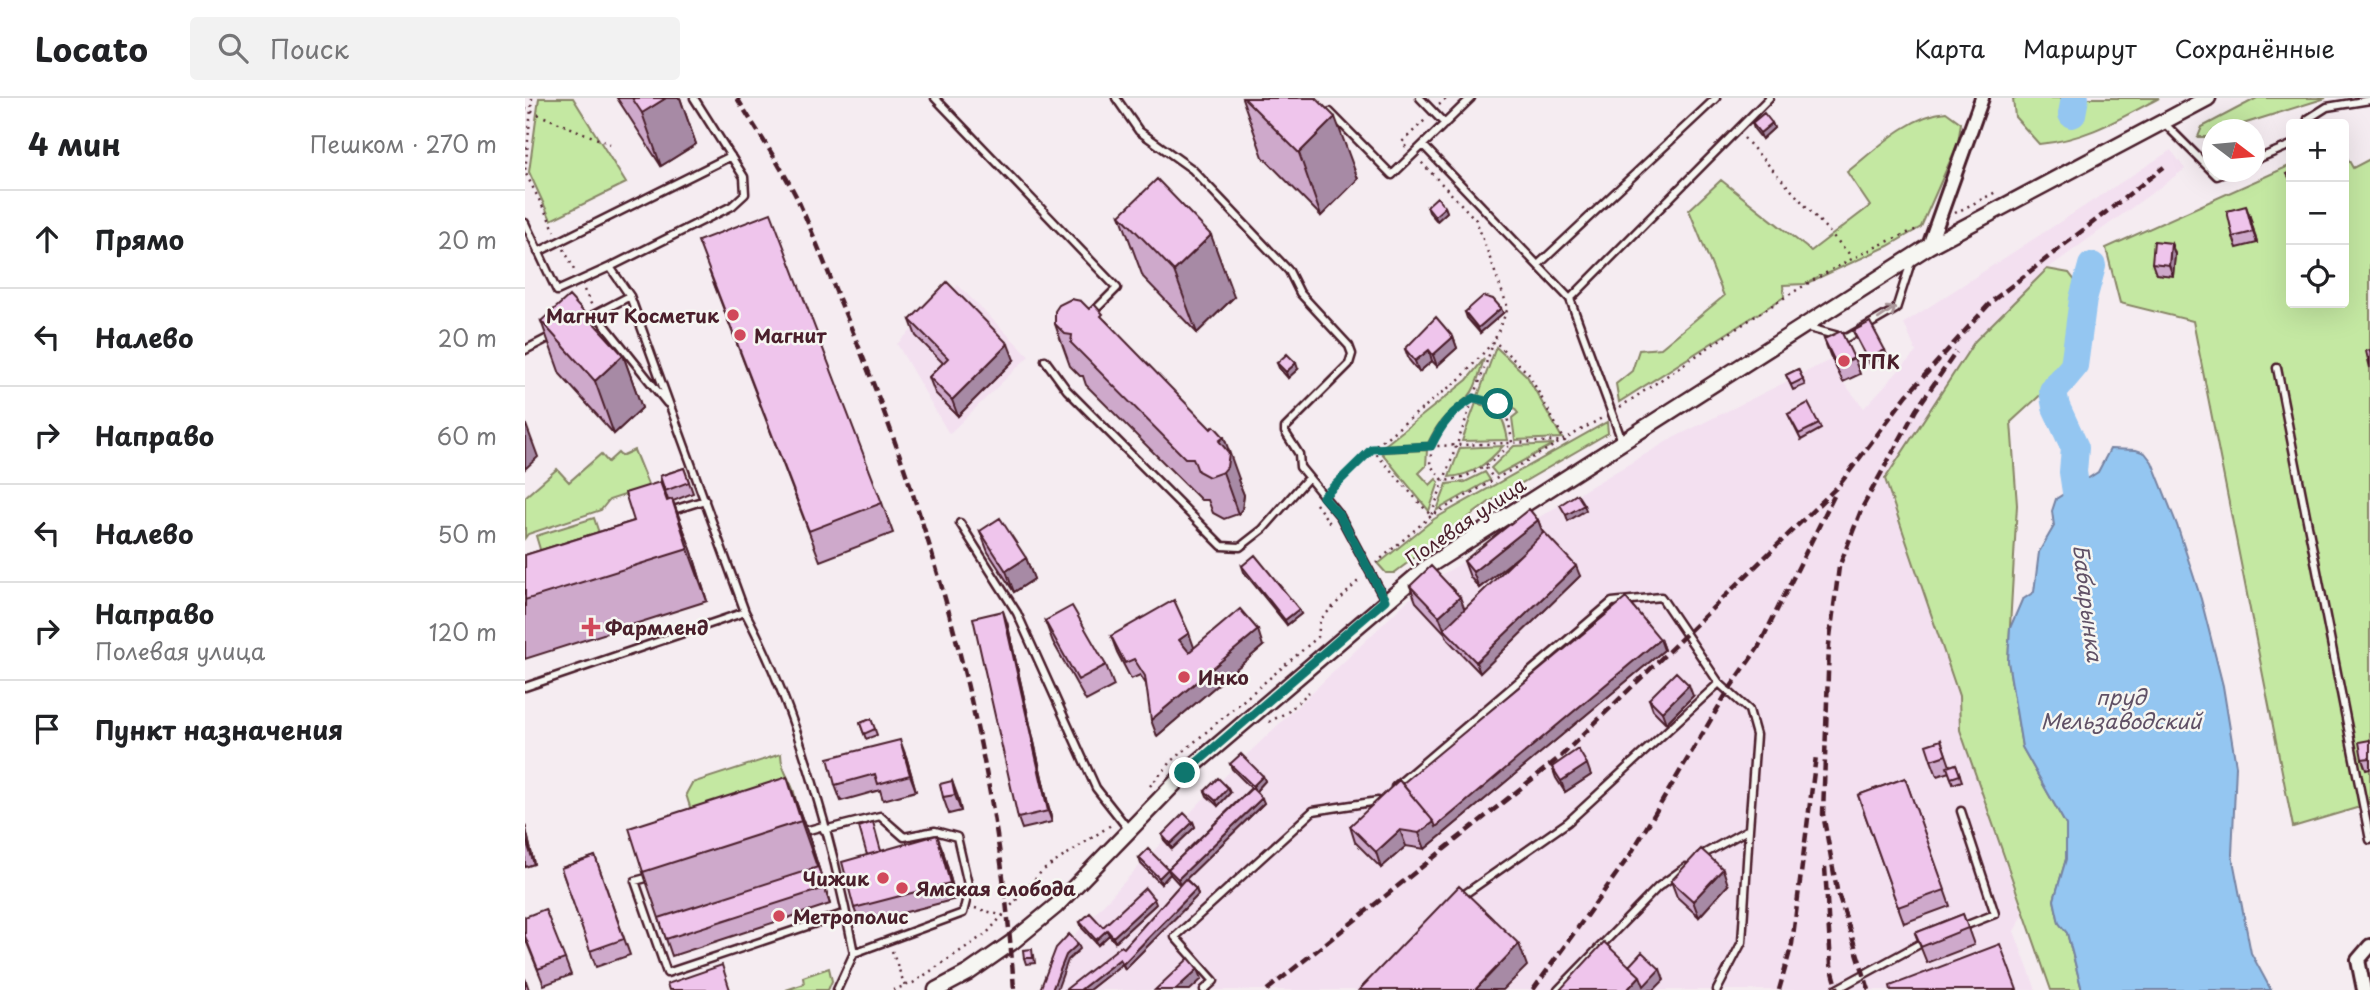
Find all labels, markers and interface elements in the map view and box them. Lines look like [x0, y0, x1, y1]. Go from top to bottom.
search box [190, 17, 680, 80]
text: Locato [35, 23, 148, 73]
icon: search [214, 29, 252, 67]
text: Поиск [270, 29, 349, 68]
text: Карта [1914, 30, 1985, 66]
text: Маршрут [2023, 30, 2137, 66]
text: Сохранённые [2175, 30, 2335, 66]
north arrow [2202, 119, 2265, 182]
map controls [2286, 119, 2349, 308]
button: + [2286, 119, 2349, 182]
text: 4 мин [28, 121, 121, 166]
text: Пешком · 270 m [310, 126, 497, 161]
button: − [2286, 182, 2349, 245]
icon: ahead [28, 220, 66, 258]
text: Прямо [95, 220, 184, 259]
text: 20 m [438, 222, 497, 257]
button: locate [2286, 245, 2349, 308]
place label: Магнит Косметик [546, 301, 720, 329]
one-way arrow [1877, 306, 1896, 320]
marker: Магнит Косметик [725, 307, 741, 323]
icon: left [28, 318, 66, 356]
text: Налево [95, 318, 193, 357]
text: 20 m [438, 320, 497, 355]
place label: Магнит [754, 321, 827, 349]
marker: Магнит [732, 327, 748, 343]
place label: ТПК [1858, 347, 1900, 375]
marker: ТПК [1836, 353, 1852, 369]
route start [1482, 388, 1513, 419]
icon: right [28, 416, 66, 454]
text: Направо [95, 416, 214, 455]
text: 60 m [437, 418, 497, 453]
street label: Полевая улица [1399, 470, 1531, 572]
icon: left [28, 514, 66, 552]
text: Налево [95, 514, 193, 553]
text: 50 m [437, 516, 497, 551]
water label: Бабарынка [2066, 543, 2112, 664]
text: Направо [95, 594, 214, 633]
icon: right [28, 612, 66, 650]
place label: Фармленд [605, 613, 708, 641]
text: 120 m [429, 614, 497, 649]
marker: Фармленд [583, 619, 599, 635]
text: Полевая улица [95, 633, 265, 668]
place label: Инко [1198, 663, 1249, 691]
marker: Инко [1176, 669, 1192, 685]
water label: пруд Мельзаводский [2041, 680, 2204, 736]
icon: arrive [28, 710, 66, 748]
text: Пункт назначения [95, 710, 343, 749]
route end [1169, 757, 1200, 788]
place label: Чижик [803, 864, 870, 892]
marker: Чижик [875, 870, 891, 886]
place label: Ямская слобода [916, 874, 1076, 902]
marker: Ямская слобода [894, 880, 910, 896]
place label: Метрополис [793, 902, 909, 930]
marker: Метрополис [771, 908, 787, 924]

